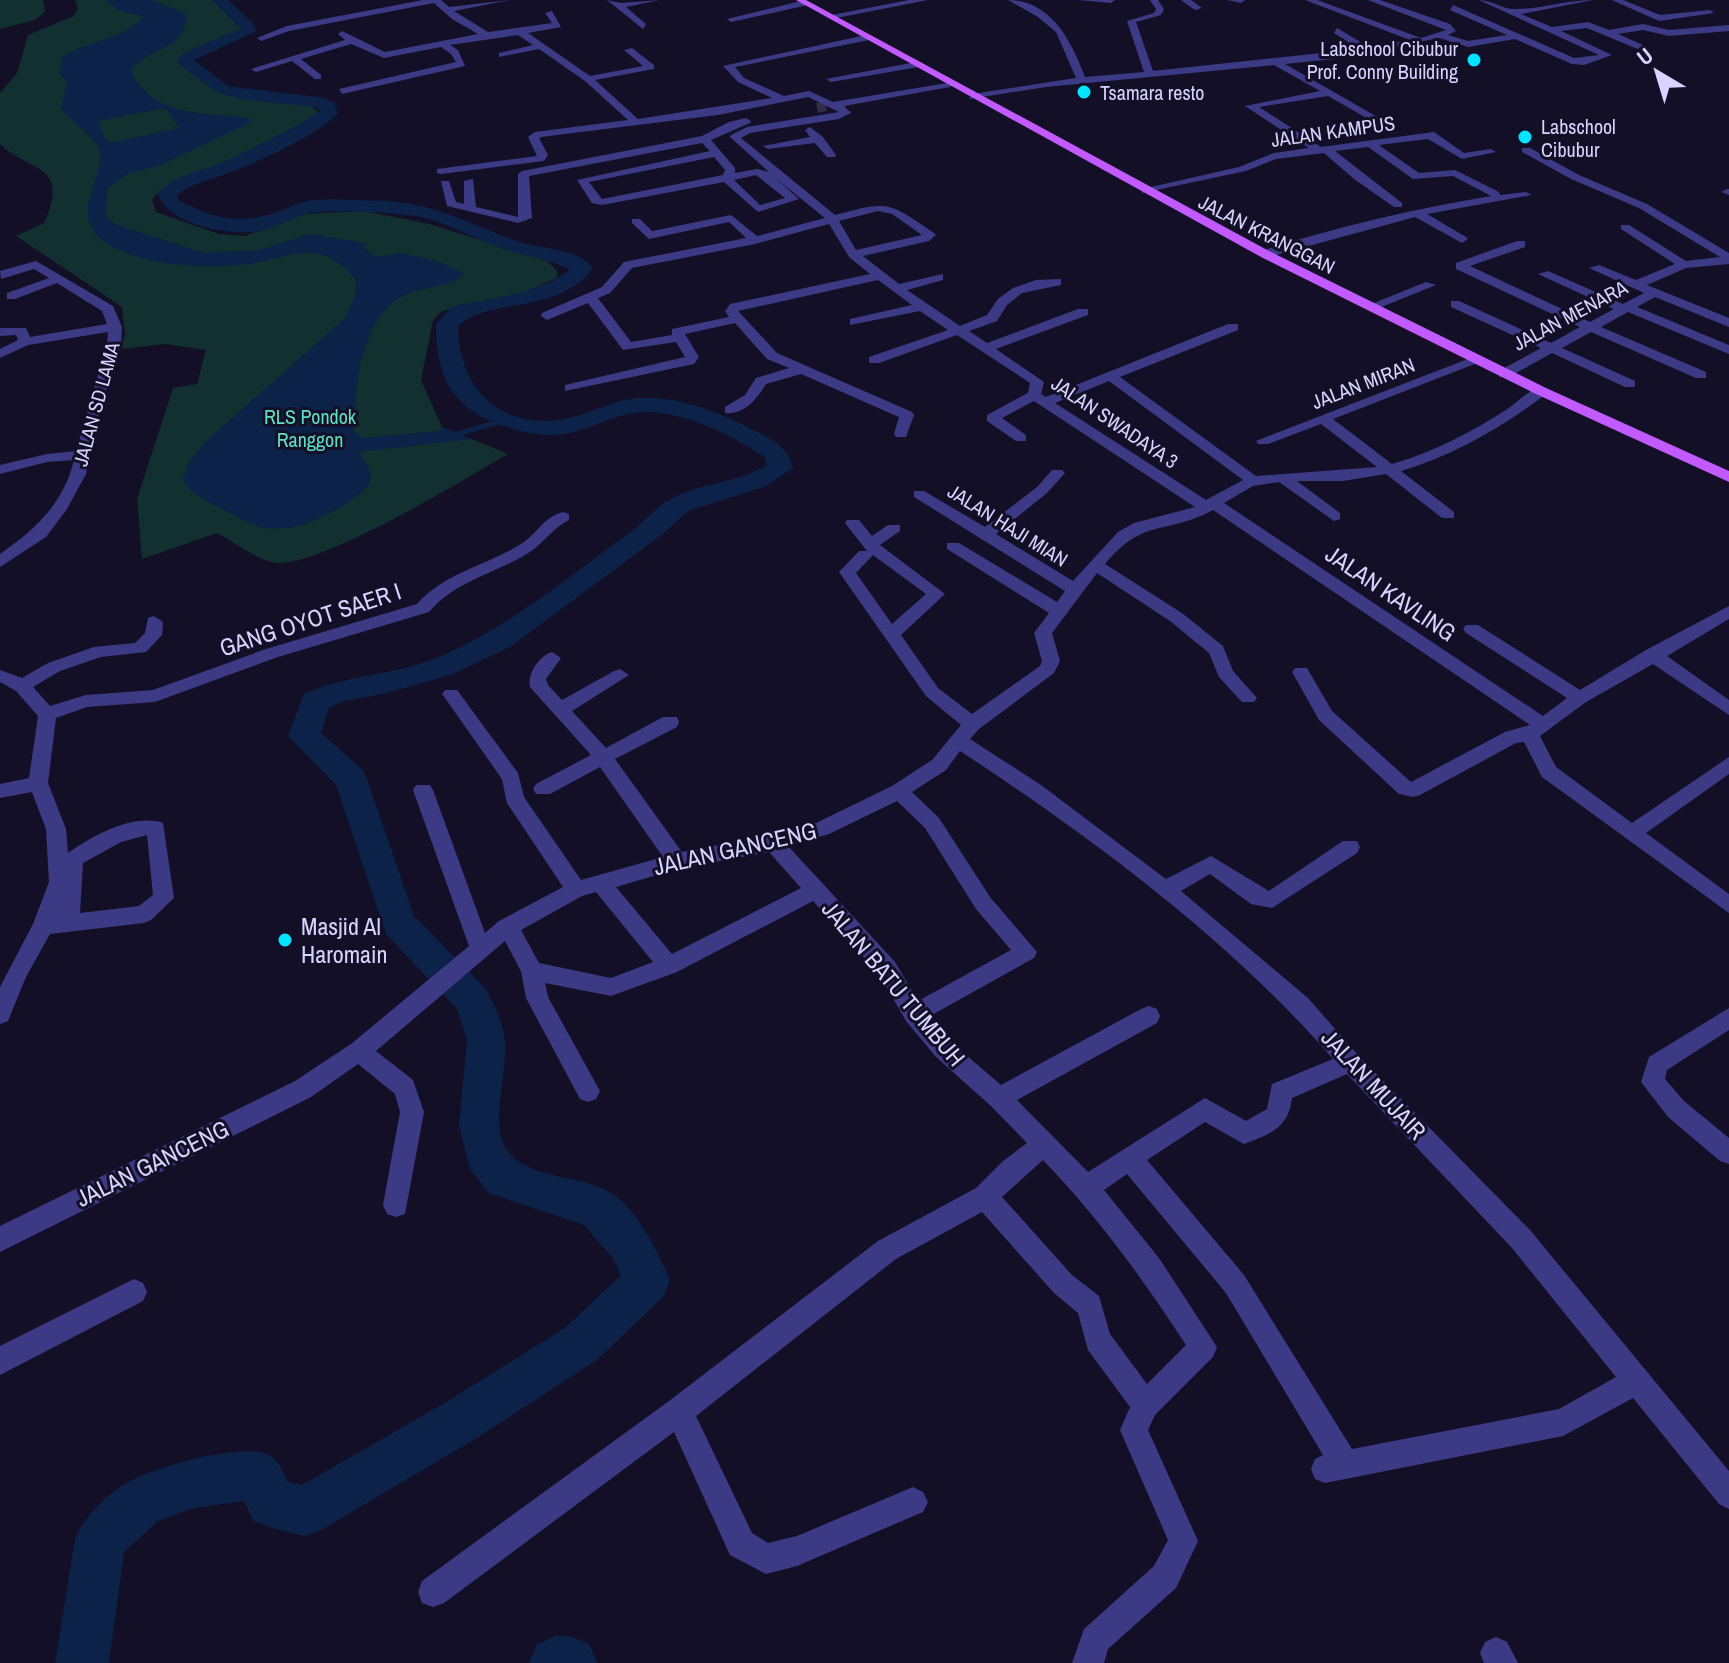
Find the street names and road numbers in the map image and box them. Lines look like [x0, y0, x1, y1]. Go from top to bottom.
street label: JALAN KAMPUS [1269, 109, 1397, 153]
street label: JALAN KRANGGAN [1194, 188, 1340, 280]
street label: JALAN MENARA [1508, 274, 1632, 356]
street label: JALAN SD LAMA [66, 339, 126, 469]
street label: JALAN MIRAN [1308, 351, 1418, 415]
street label: JALAN SWADAYA 3 [1046, 370, 1184, 474]
street label: JALAN HAJI MIAN [943, 477, 1073, 573]
street label: JALAN KAVLING [1320, 538, 1462, 648]
street label: GANG OYOT SAER I [215, 575, 405, 663]
street label: JALAN GANCENG [650, 814, 820, 882]
street label: JALAN BATU TUMBUH [815, 893, 973, 1073]
street label: JALAN MUJAIR [1315, 1022, 1433, 1146]
street label: JALAN GANCENG [70, 1112, 234, 1214]

